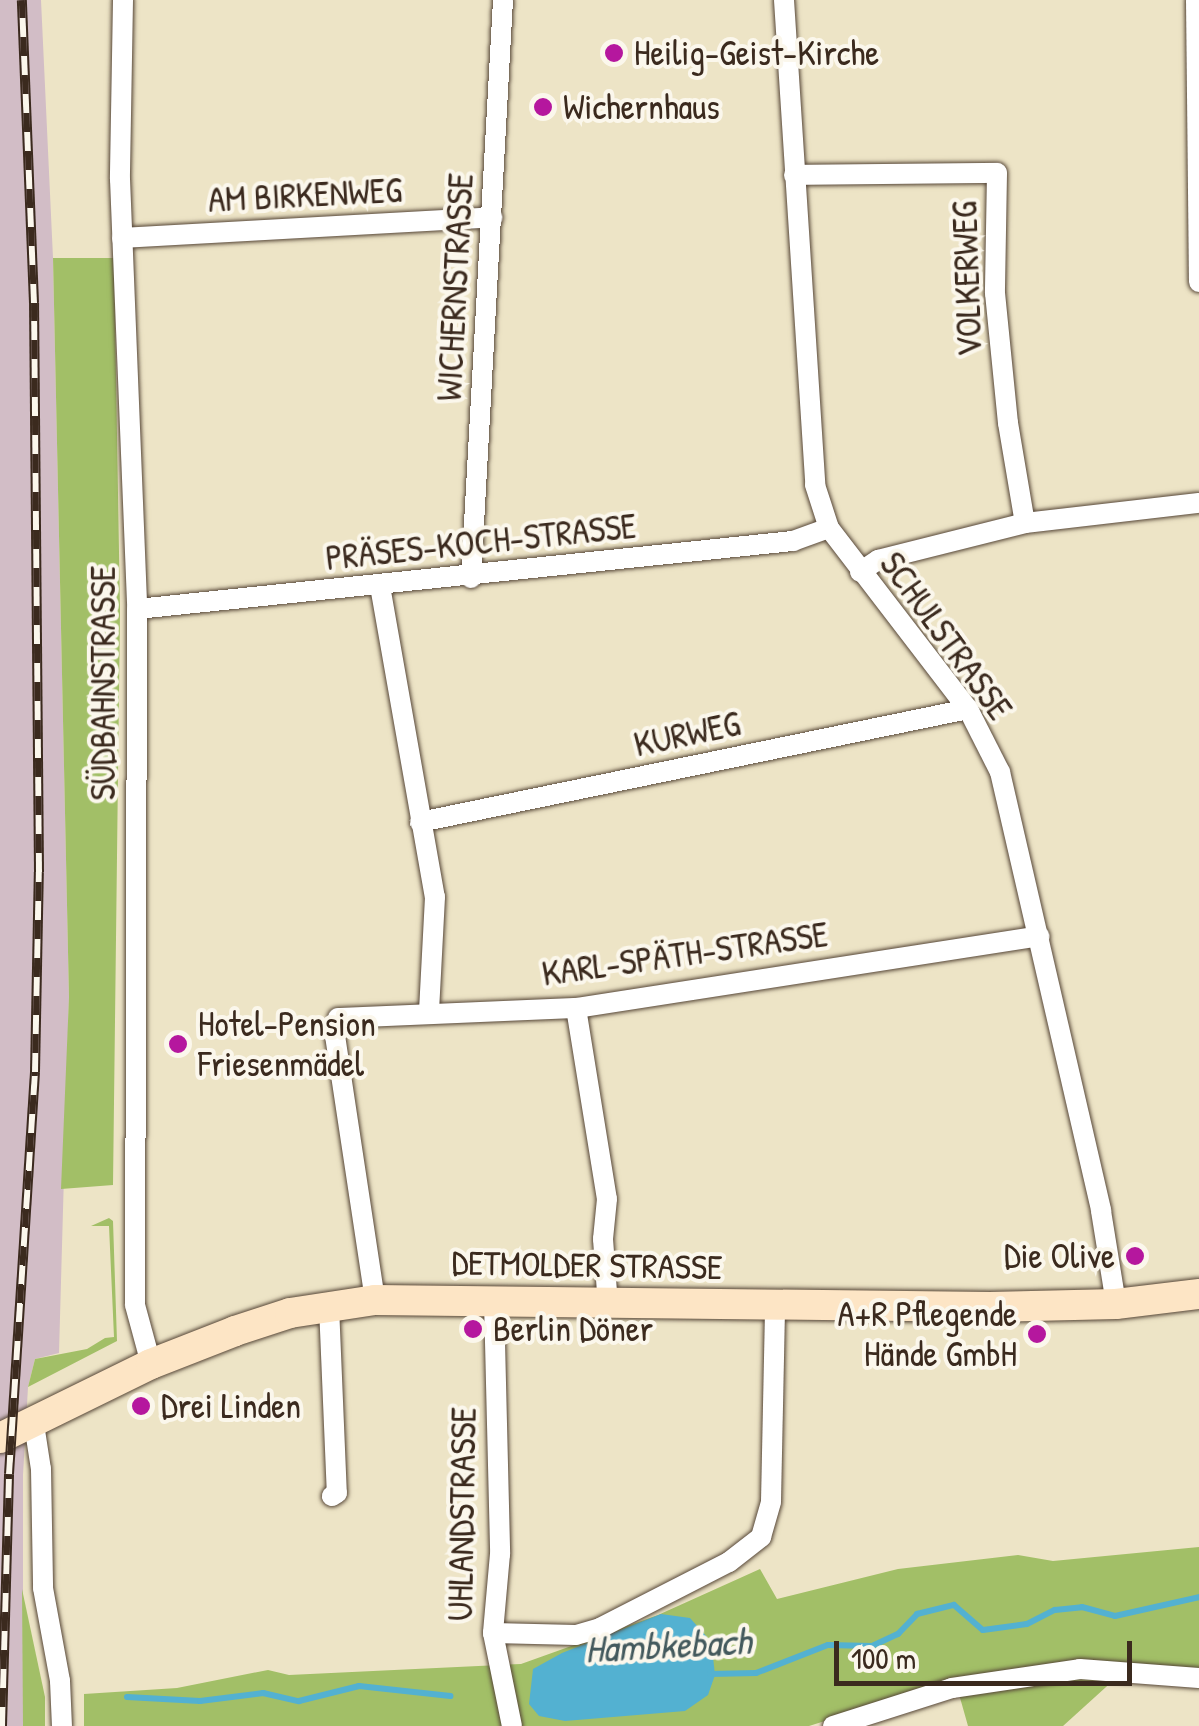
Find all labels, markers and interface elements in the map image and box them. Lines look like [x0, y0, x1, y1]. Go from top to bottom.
place label: Heilig-Geist-Kirche [634, 32, 879, 74]
marker: Heilig-Geist-Kirche [603, 42, 625, 64]
place label: Wichernhaus [563, 86, 720, 128]
marker: Wichernhaus [532, 96, 554, 118]
street label: AM BIRKENWEG [207, 169, 403, 221]
street label: WICHERNSTRASSE [428, 172, 482, 402]
street label: VOLKERWEG [943, 200, 991, 358]
street label: PRÄSES-KOCH-STRASSE [324, 505, 638, 579]
street label: SCHULSTRASSE [871, 544, 1021, 728]
street label: SÜDBAHNSTRASSE [82, 566, 124, 800]
street label: KURWEG [630, 702, 744, 766]
street label: KARL-SPÄTH-STRASSE [539, 913, 831, 995]
place label: Hotel-Pension Friesenmädel [198, 1003, 376, 1085]
marker: Hotel-Pension Friesenmädel [167, 1033, 189, 1055]
place label: Die Olive [1004, 1235, 1115, 1277]
street label: DETMOLDER STRASSE [451, 1242, 723, 1288]
marker: Die Olive [1124, 1245, 1146, 1267]
place label: A+R Pflegende Hände GmbH [838, 1293, 1017, 1375]
place label: Berlin Döner [493, 1308, 653, 1350]
marker: Berlin Döner [462, 1318, 484, 1340]
marker: A+R Pflegende Hände GmbH [1026, 1323, 1048, 1345]
place label: Drei Linden [161, 1385, 301, 1427]
marker: Drei Linden [130, 1395, 152, 1417]
street label: UHLANDSTRASSE [439, 1407, 485, 1621]
water label: Hambkebach [584, 1618, 752, 1672]
scale bar [839, 1621, 1136, 1683]
text: 100 m [851, 1638, 916, 1678]

